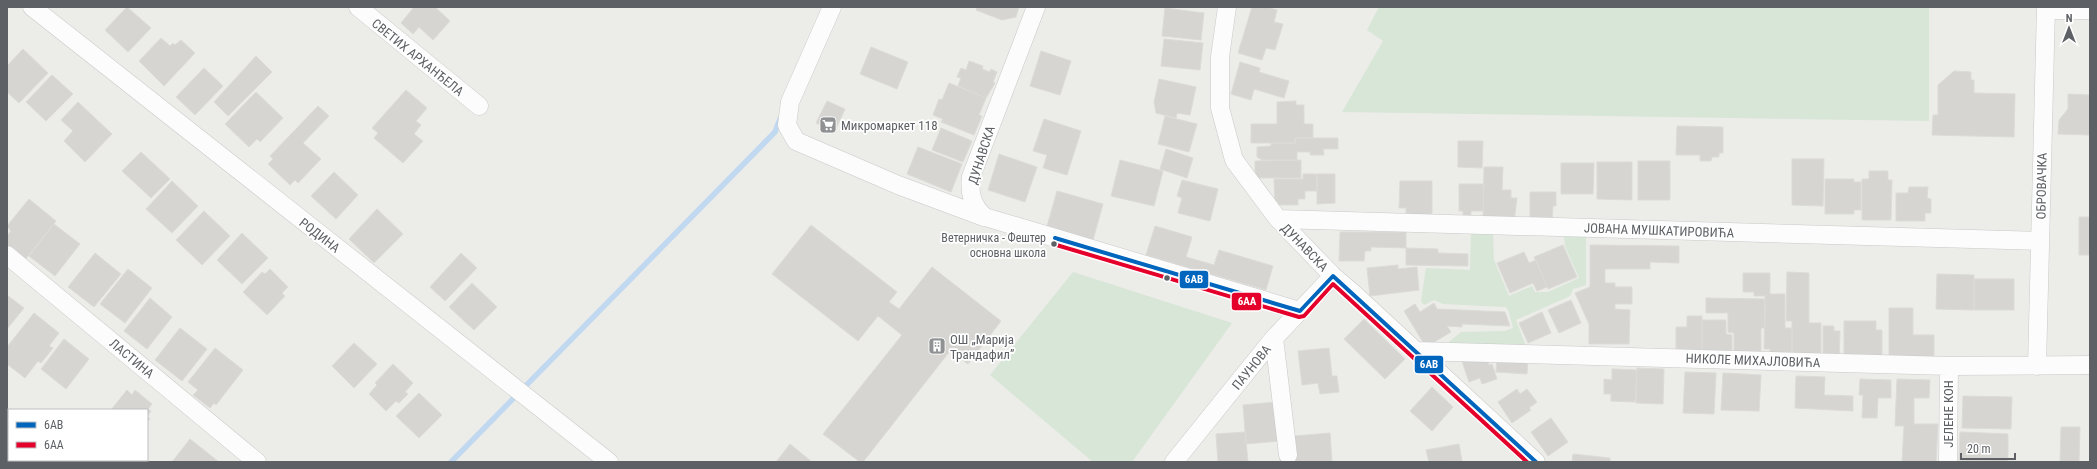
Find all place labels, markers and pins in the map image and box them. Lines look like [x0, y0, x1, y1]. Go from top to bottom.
supermarket icon: Микромаркет 118 [818, 115, 838, 135]
place label: Микромаркет 118 [841, 118, 938, 133]
place label: Ветерничка - Фештер основна школа [941, 231, 1046, 260]
marker: Ветерничка - Фештер основна школа [1049, 239, 1059, 249]
unlabelled marker [1162, 273, 1172, 283]
place label: ОШ „Марија Трандафил” [950, 332, 1014, 362]
building icon: ОШ „Марија Трандафил” [927, 336, 947, 356]

